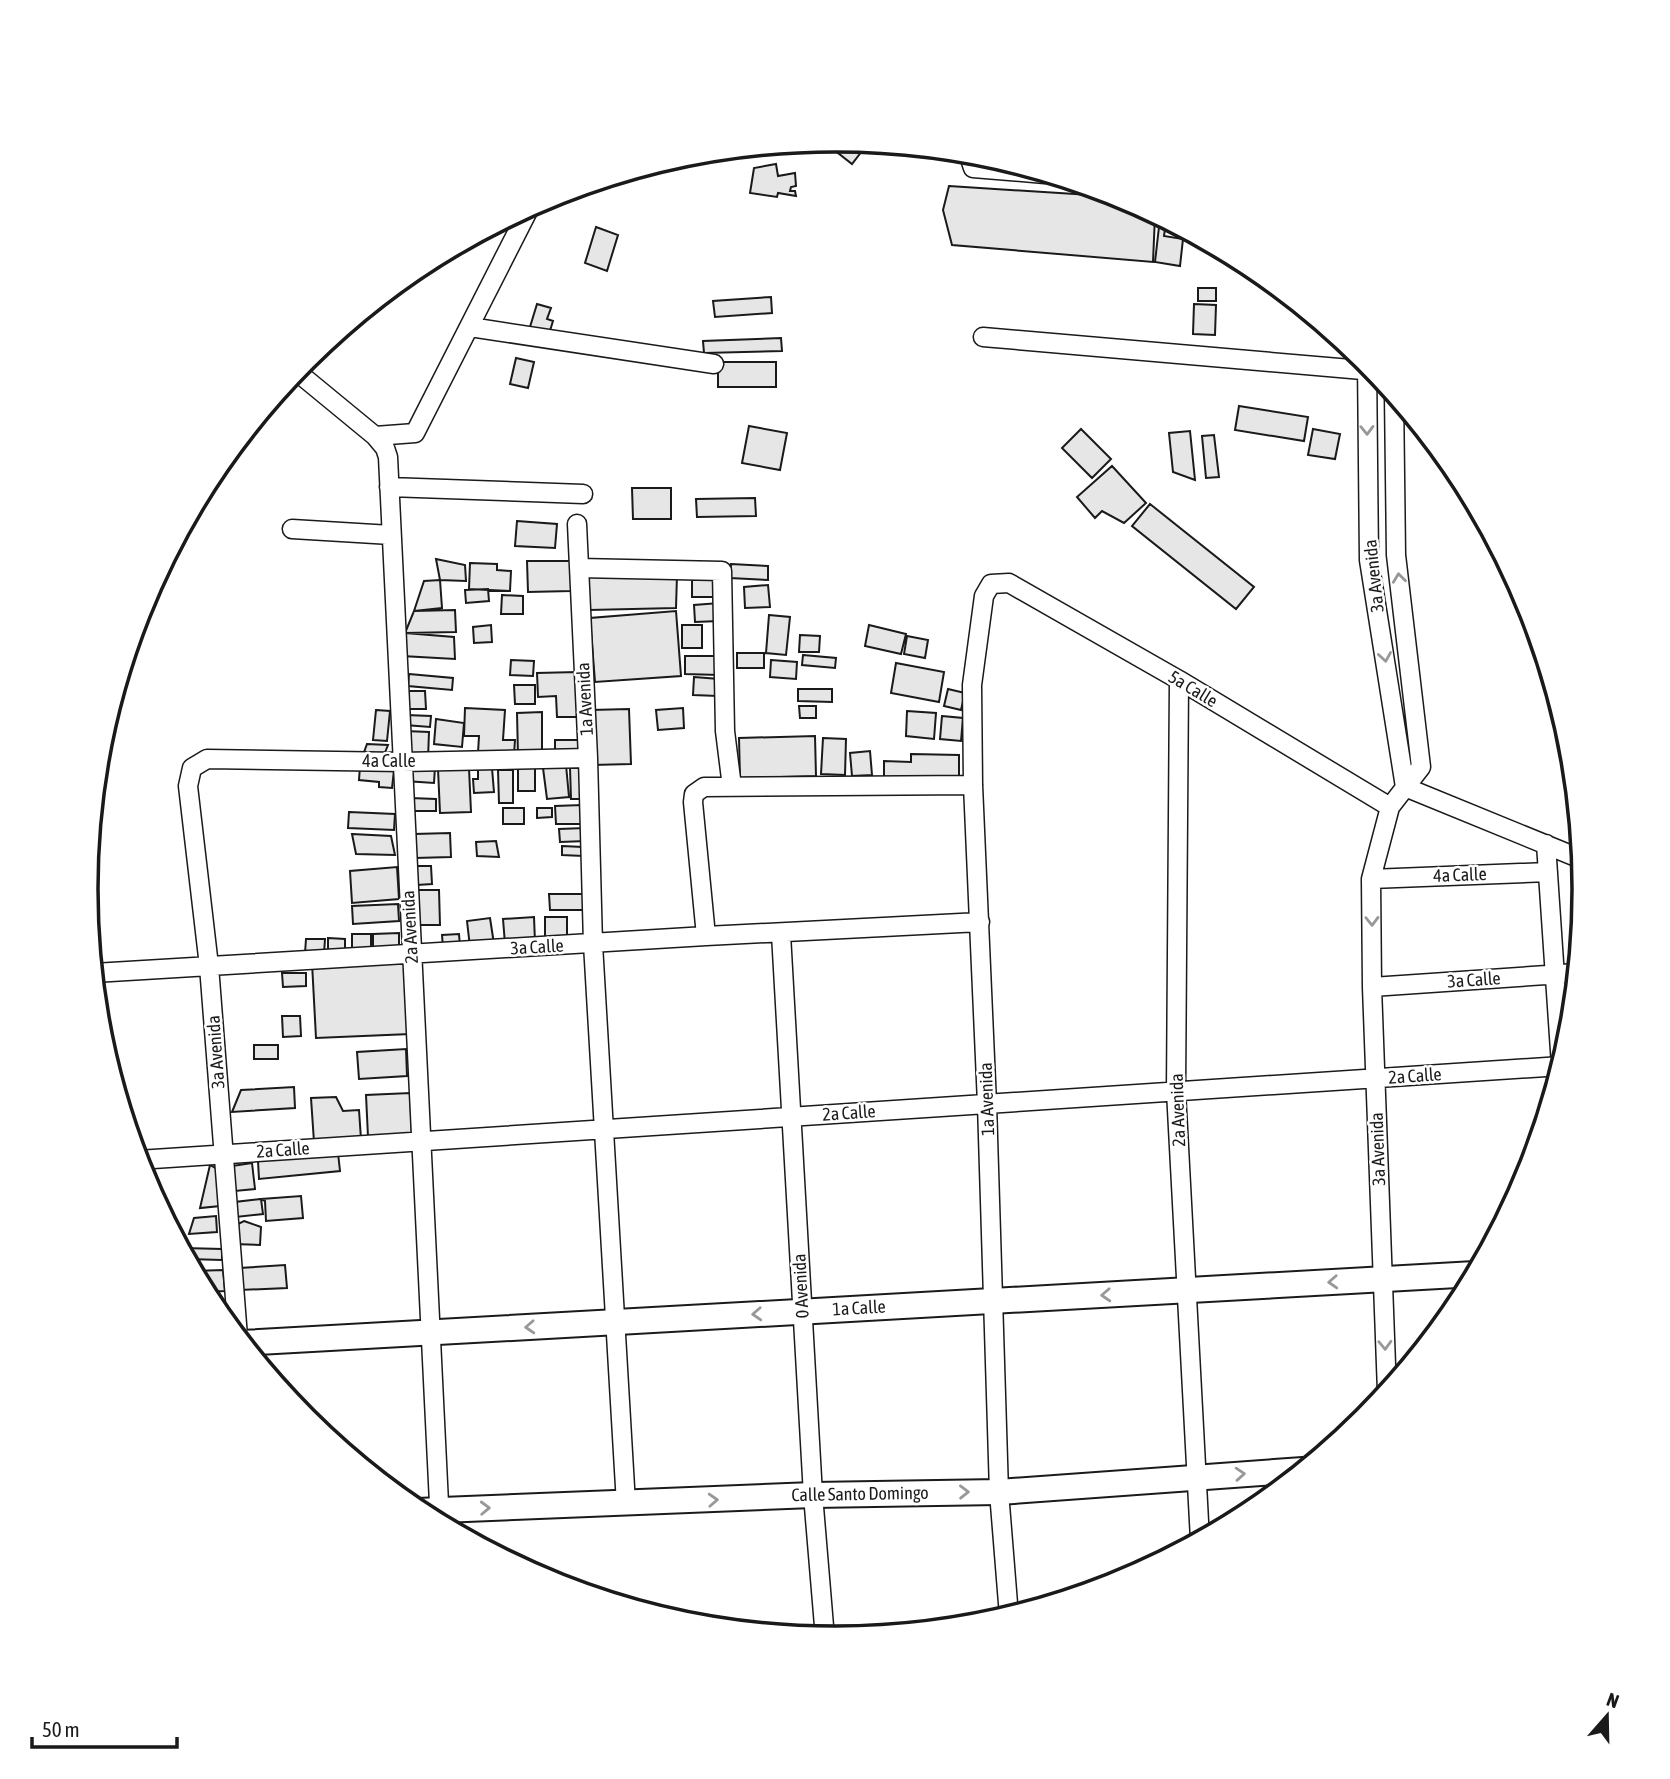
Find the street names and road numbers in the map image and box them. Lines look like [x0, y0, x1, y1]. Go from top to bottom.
street label: 3a Avenida [1359, 539, 1388, 614]
street label: 1a Avenida [572, 662, 597, 736]
street label: 5a Calle [1165, 666, 1222, 711]
street label: 4a Calle [362, 750, 416, 771]
street label: 4a Calle [1433, 863, 1487, 886]
street label: 2a Avenida [397, 890, 422, 964]
street label: 3a Calle [510, 935, 564, 958]
street label: 3a Calle [1447, 967, 1501, 992]
street label: 3a Avenida [202, 1015, 229, 1089]
street label: 1a Avenida [975, 1062, 998, 1136]
street label: 2a Calle [1388, 1063, 1442, 1088]
street label: 2a Avenida [1166, 1073, 1189, 1147]
street label: 2a Calle [822, 1100, 876, 1125]
street label: 3a Avenida [1366, 1112, 1389, 1186]
street label: 2a Calle [256, 1137, 310, 1162]
street label: 0 Avenida [788, 1253, 813, 1319]
street label: 1a Calle [832, 1296, 886, 1319]
street label: Calle Santo Domingo [791, 1482, 929, 1505]

